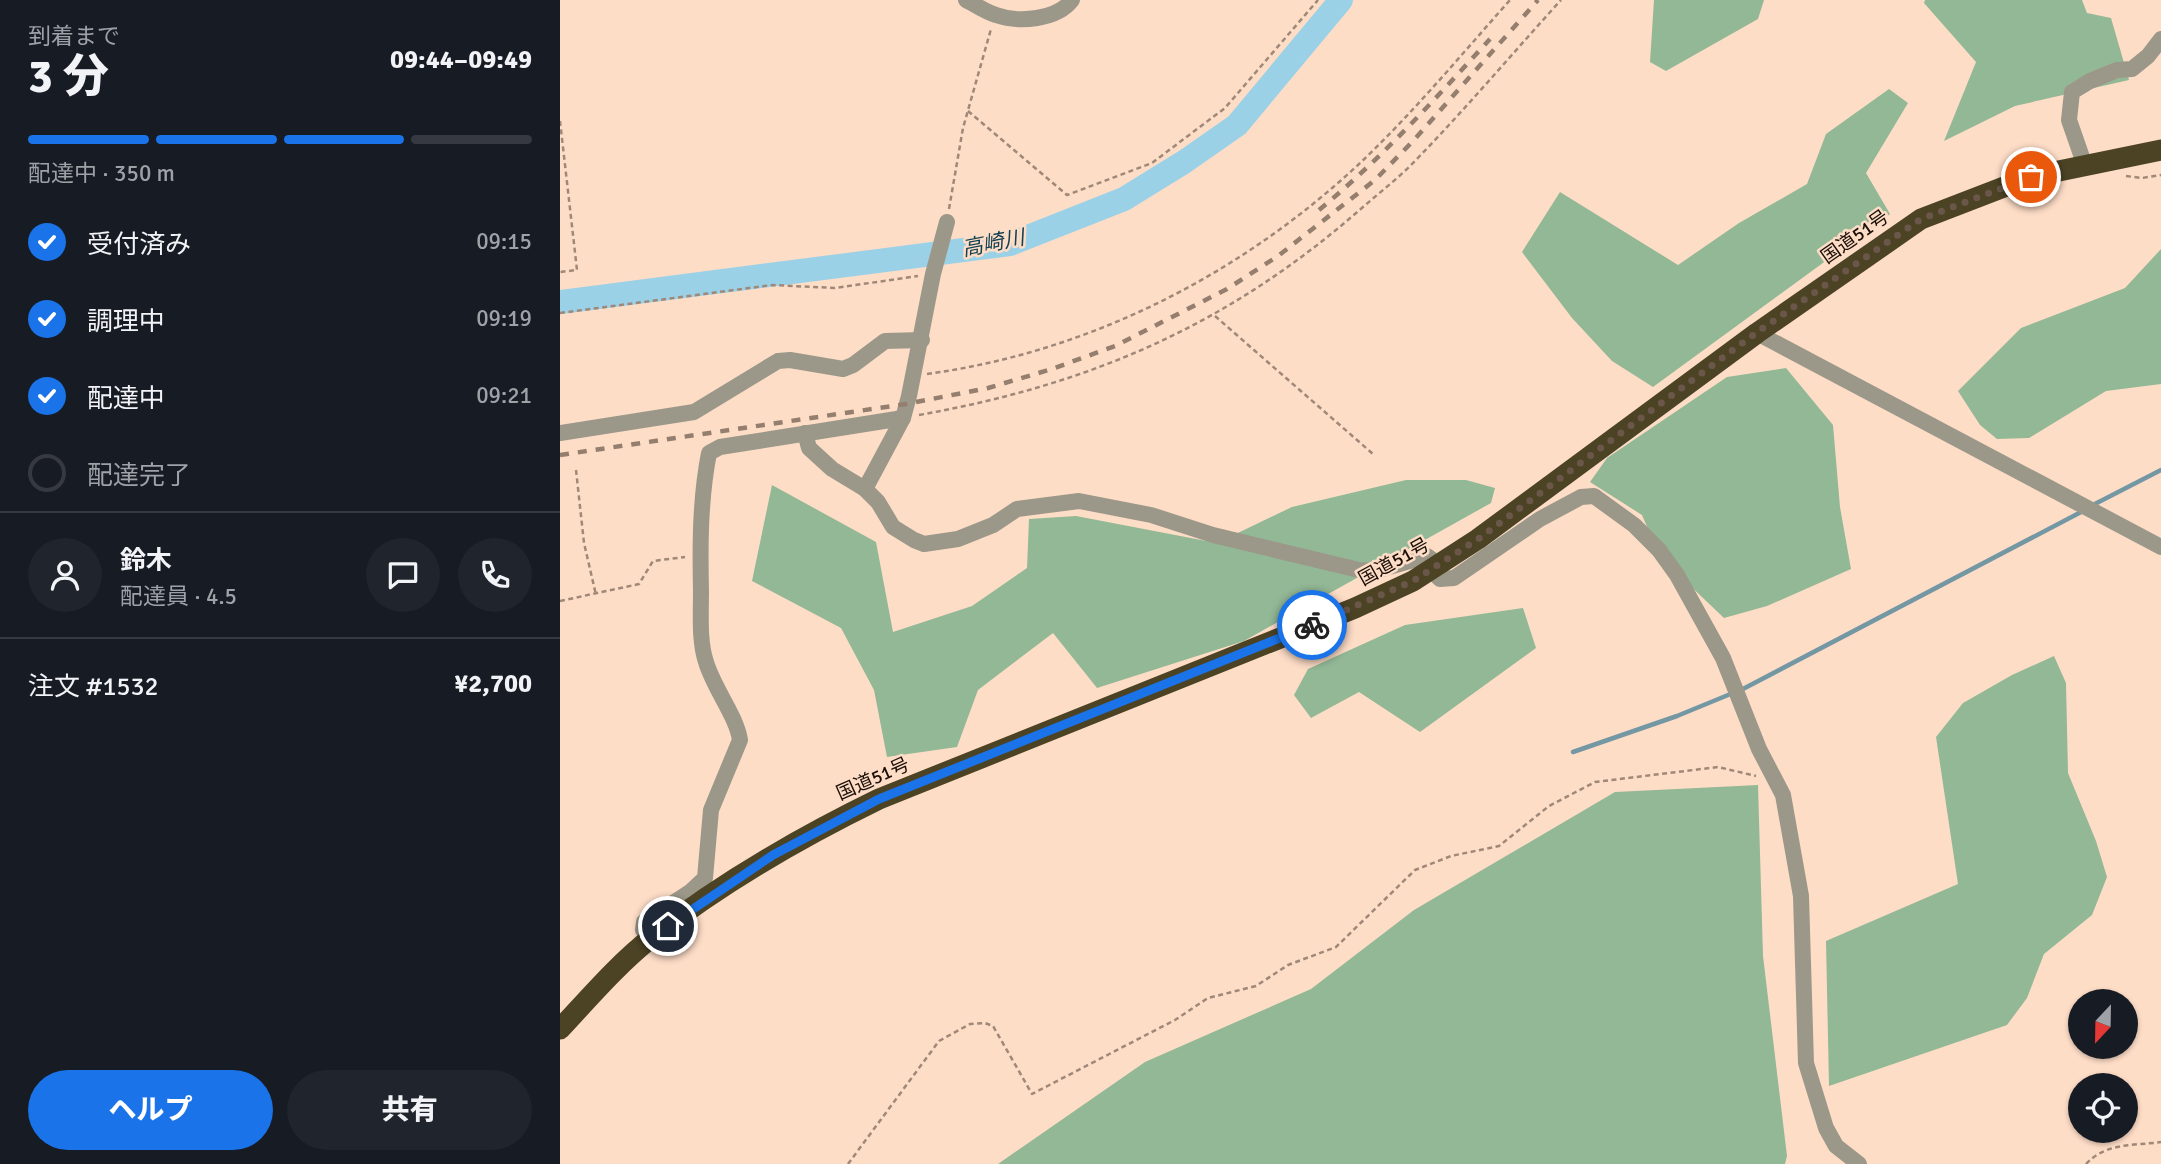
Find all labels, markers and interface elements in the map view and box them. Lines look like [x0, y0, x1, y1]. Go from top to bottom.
text: 到着まで [28, 22, 120, 51]
text: 09:44–09:49 [390, 44, 532, 76]
text: 3 分 [28, 49, 109, 105]
pin [2001, 147, 2061, 207]
icon: bag [2012, 158, 2050, 196]
text: 配達中 · 350 m [28, 159, 175, 188]
street label: 国道51号 [1816, 205, 1894, 269]
icon: check [28, 223, 66, 261]
water label: 高崎川 [960, 224, 1028, 262]
text: 09:15 [476, 227, 532, 256]
text: 受付済み [87, 229, 191, 261]
icon: check [28, 300, 66, 338]
text: 09:19 [476, 304, 532, 333]
text: 調理中 [87, 306, 165, 338]
icon: check [28, 377, 66, 415]
text: 09:21 [476, 381, 532, 410]
text: 配達中 [87, 383, 165, 415]
text: 配達完了 [87, 460, 191, 492]
street label: 国道51号 [1354, 533, 1434, 591]
button: person [28, 538, 102, 612]
button: chat [366, 538, 440, 612]
button: phone [458, 538, 532, 612]
text: 鈴木 [120, 545, 172, 577]
text: 配達員 · 4.5 [120, 582, 237, 611]
courier [1277, 590, 1347, 660]
icon: bike [1293, 606, 1331, 644]
text: ¥2,700 [454, 668, 532, 700]
text: 注文 #1532 [28, 671, 159, 703]
street label: 国道51号 [833, 752, 913, 806]
pin [638, 896, 698, 956]
icon: home [649, 907, 687, 945]
north arrow [2068, 989, 2138, 1059]
map controls [2068, 989, 2138, 1143]
button: ヘルプ [28, 1070, 273, 1150]
button: 共有 [287, 1070, 532, 1150]
button: locate [2068, 1073, 2138, 1143]

